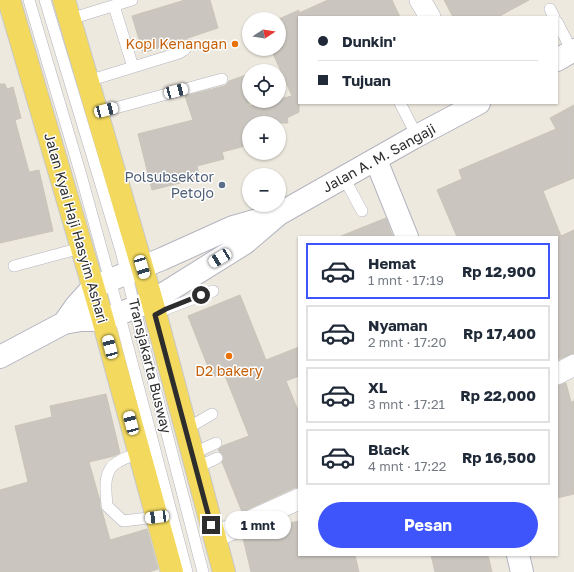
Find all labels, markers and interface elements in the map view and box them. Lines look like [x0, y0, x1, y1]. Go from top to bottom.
north arrow [242, 12, 286, 56]
map controls [242, 12, 286, 212]
text: Dunkin' [342, 32, 396, 50]
place label: Kopi Kenangan [126, 35, 227, 52]
marker: Kopi Kenangan [230, 39, 240, 49]
button: locate [242, 64, 286, 108]
text: Tujuan [342, 71, 391, 89]
car [163, 82, 189, 100]
car [93, 101, 119, 119]
button: + [242, 116, 286, 160]
street label: Jalan A. M. Sangaji [319, 119, 438, 196]
street label: Jalan Kyai Haji Hasyim Ashari [41, 131, 112, 325]
place label: Polsubsektor Petojo [124, 168, 215, 201]
button: − [242, 168, 286, 212]
marker: Polsubsektor Petojo [217, 180, 227, 190]
car [207, 247, 233, 269]
icon: car [320, 253, 356, 289]
car [133, 254, 151, 280]
text: Hemat [368, 254, 416, 272]
text: Rp 12,900 [462, 262, 536, 280]
text: 1 mnt · 17:19 [368, 272, 444, 288]
route start [192, 286, 210, 304]
street label: Transjakarta Busway [125, 297, 176, 435]
icon: car [320, 315, 356, 351]
text: Nyaman [368, 316, 427, 334]
text: Rp 17,400 [463, 324, 536, 342]
car [101, 334, 119, 360]
text: 2 mnt · 17:20 [368, 334, 446, 350]
marker: D2 bakery [224, 351, 234, 361]
place label: D2 bakery [195, 362, 263, 379]
icon: car [320, 377, 356, 413]
text: XL [368, 378, 387, 396]
text: Rp 22,000 [460, 386, 536, 404]
text: 3 mnt · 17:21 [368, 396, 445, 412]
car [122, 410, 140, 436]
icon: car [320, 439, 356, 475]
text: Black [368, 440, 410, 458]
text: Rp 16,500 [462, 448, 536, 466]
text: 4 mnt · 17:22 [368, 458, 446, 474]
button: Pesan [318, 502, 538, 548]
car [144, 510, 170, 524]
callout: 1 mnt [225, 511, 291, 539]
route end [202, 516, 220, 534]
text: 1 mnt [241, 517, 275, 533]

